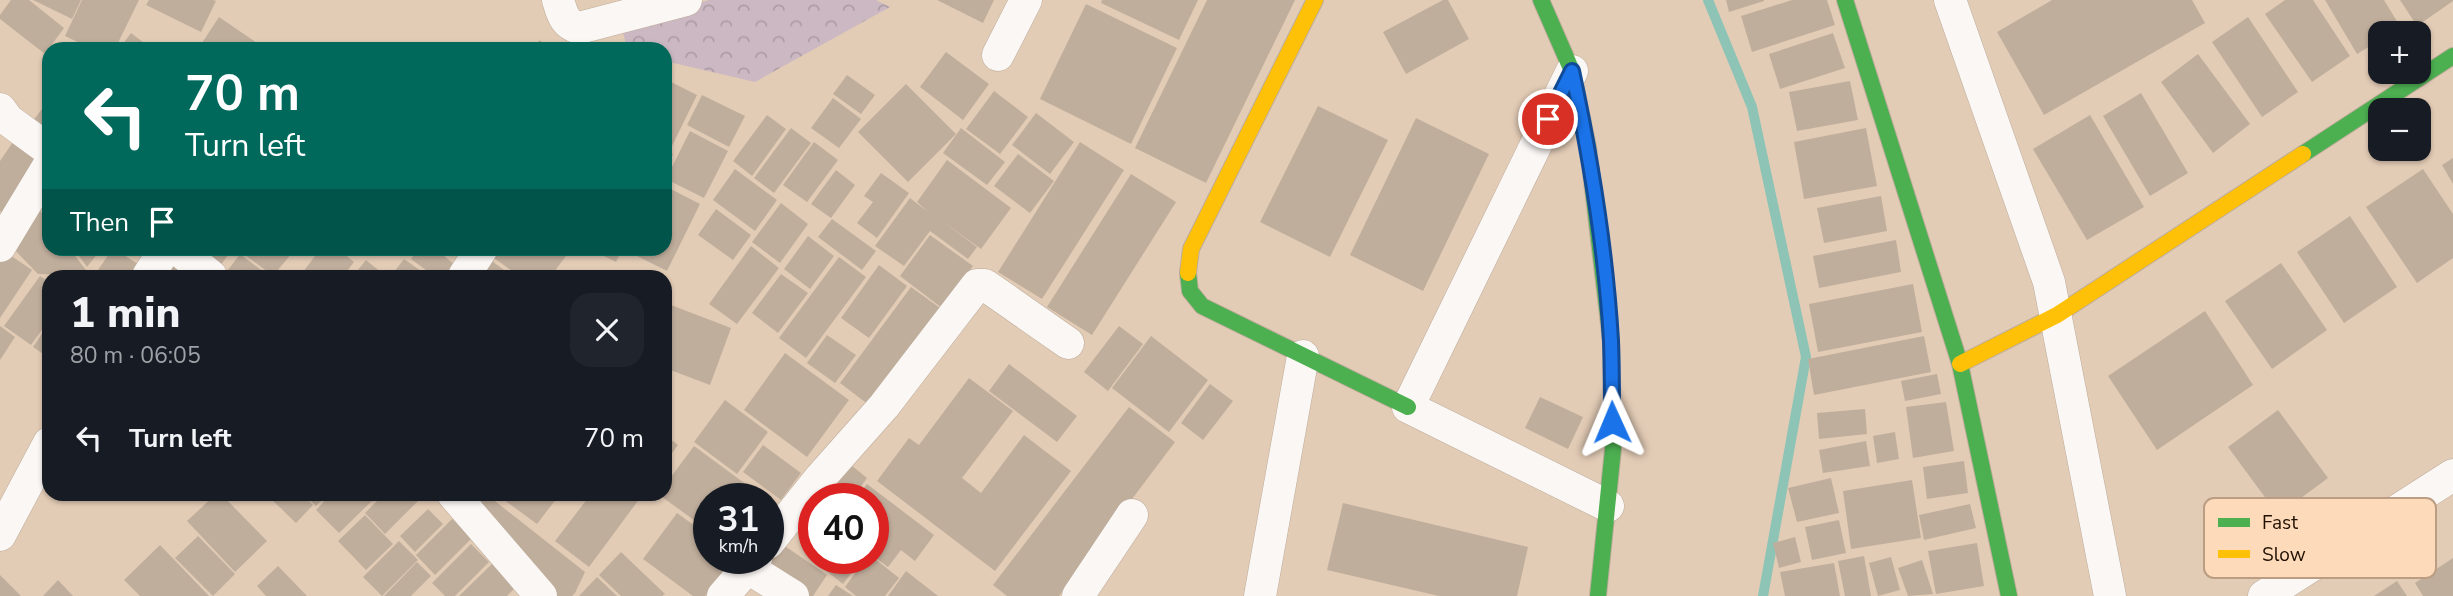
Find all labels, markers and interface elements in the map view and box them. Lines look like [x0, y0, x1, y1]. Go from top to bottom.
map controls [2368, 21, 2431, 161]
button: + [2368, 21, 2431, 84]
text: 70 m [185, 60, 300, 127]
icon: left [70, 70, 161, 161]
pin [1518, 89, 1578, 149]
button: − [2368, 98, 2431, 161]
icon: arrive [1529, 100, 1567, 138]
text: Turn left [185, 124, 305, 167]
icon: arrive [143, 203, 181, 241]
text: Then [70, 205, 129, 240]
text: 1 min [70, 285, 180, 342]
button: close [570, 293, 644, 367]
text: 80 m · 06:05 [70, 340, 201, 371]
position arrow [1575, 385, 1649, 459]
icon: left [70, 419, 108, 457]
text: Turn left [129, 421, 232, 456]
text: 70 m [584, 421, 644, 456]
speed limit sign: 40 [798, 483, 889, 574]
text: 31 [717, 496, 760, 543]
legend [2204, 498, 2436, 578]
text: Fast [2262, 510, 2298, 536]
text: km/h [719, 534, 758, 558]
text: Slow [2262, 542, 2306, 568]

